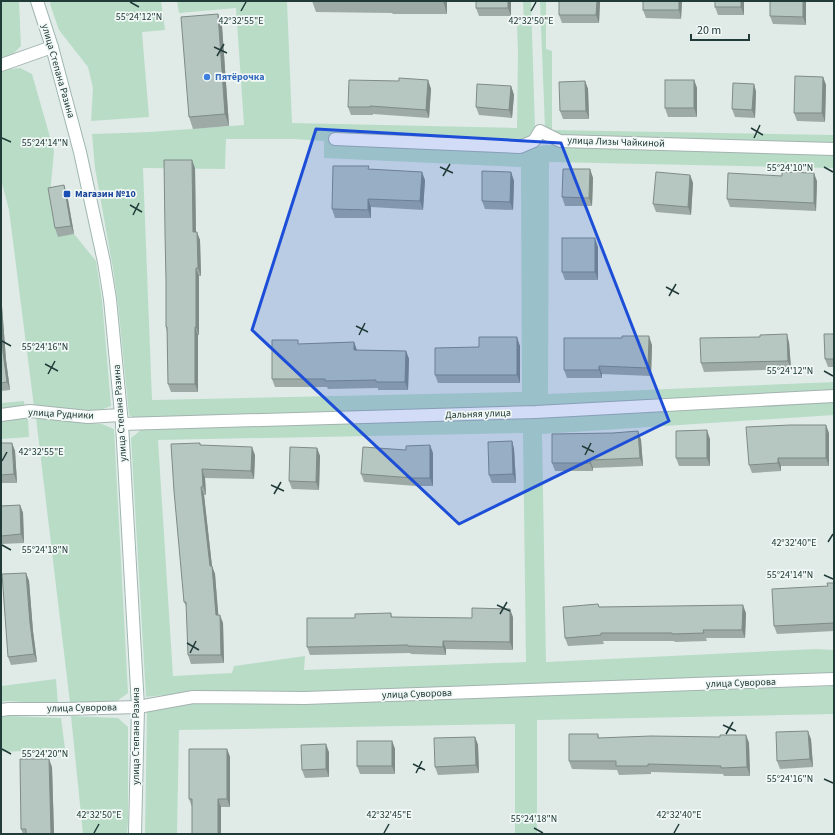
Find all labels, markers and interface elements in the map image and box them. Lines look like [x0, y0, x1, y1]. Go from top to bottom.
text: 55°24'12"N [116, 10, 162, 24]
text: 42°32'55"E [218, 14, 264, 28]
text: 42°32'50"E [508, 14, 554, 28]
scale bar [691, 16, 749, 42]
street label: улица Степана Разина [38, 22, 78, 120]
text: 20 m [697, 22, 721, 39]
place label: Пятёрочка [215, 70, 264, 84]
marker: Пятёрочка [202, 72, 212, 82]
street label: улица Лизы Чайкиной [567, 133, 665, 151]
text: 55°24'14"N [22, 136, 68, 150]
text: 55°24'10"N [767, 161, 813, 175]
place label: Магазин №10 [75, 187, 136, 201]
marker: Магазин №10 [62, 189, 72, 199]
text: 55°24'16"N [22, 340, 68, 354]
street label: улица Степана Разина [110, 364, 130, 462]
text: 55°24'12"N [767, 364, 813, 378]
street label: улица Рудники [28, 405, 94, 423]
street label: Дальняя улица [445, 406, 511, 422]
text: 42°32'55"E [18, 445, 64, 459]
text: 42°32'40"E [771, 536, 817, 550]
text: 55°24'18"N [22, 543, 68, 557]
text: 55°24'14"N [767, 568, 813, 582]
street label: улица Суворова [706, 675, 776, 691]
street label: улица Суворова [382, 686, 452, 702]
street label: улица Степана Разина [129, 687, 143, 785]
street label: улица Суворова [47, 700, 117, 716]
text: 55°24'20"N [22, 747, 68, 761]
text: 55°24'16"N [767, 772, 813, 786]
text: 42°32'50"E [76, 808, 122, 822]
text: 42°32'45"E [366, 808, 412, 822]
text: 42°32'40"E [656, 808, 702, 822]
text: 55°24'18"N [511, 812, 557, 826]

